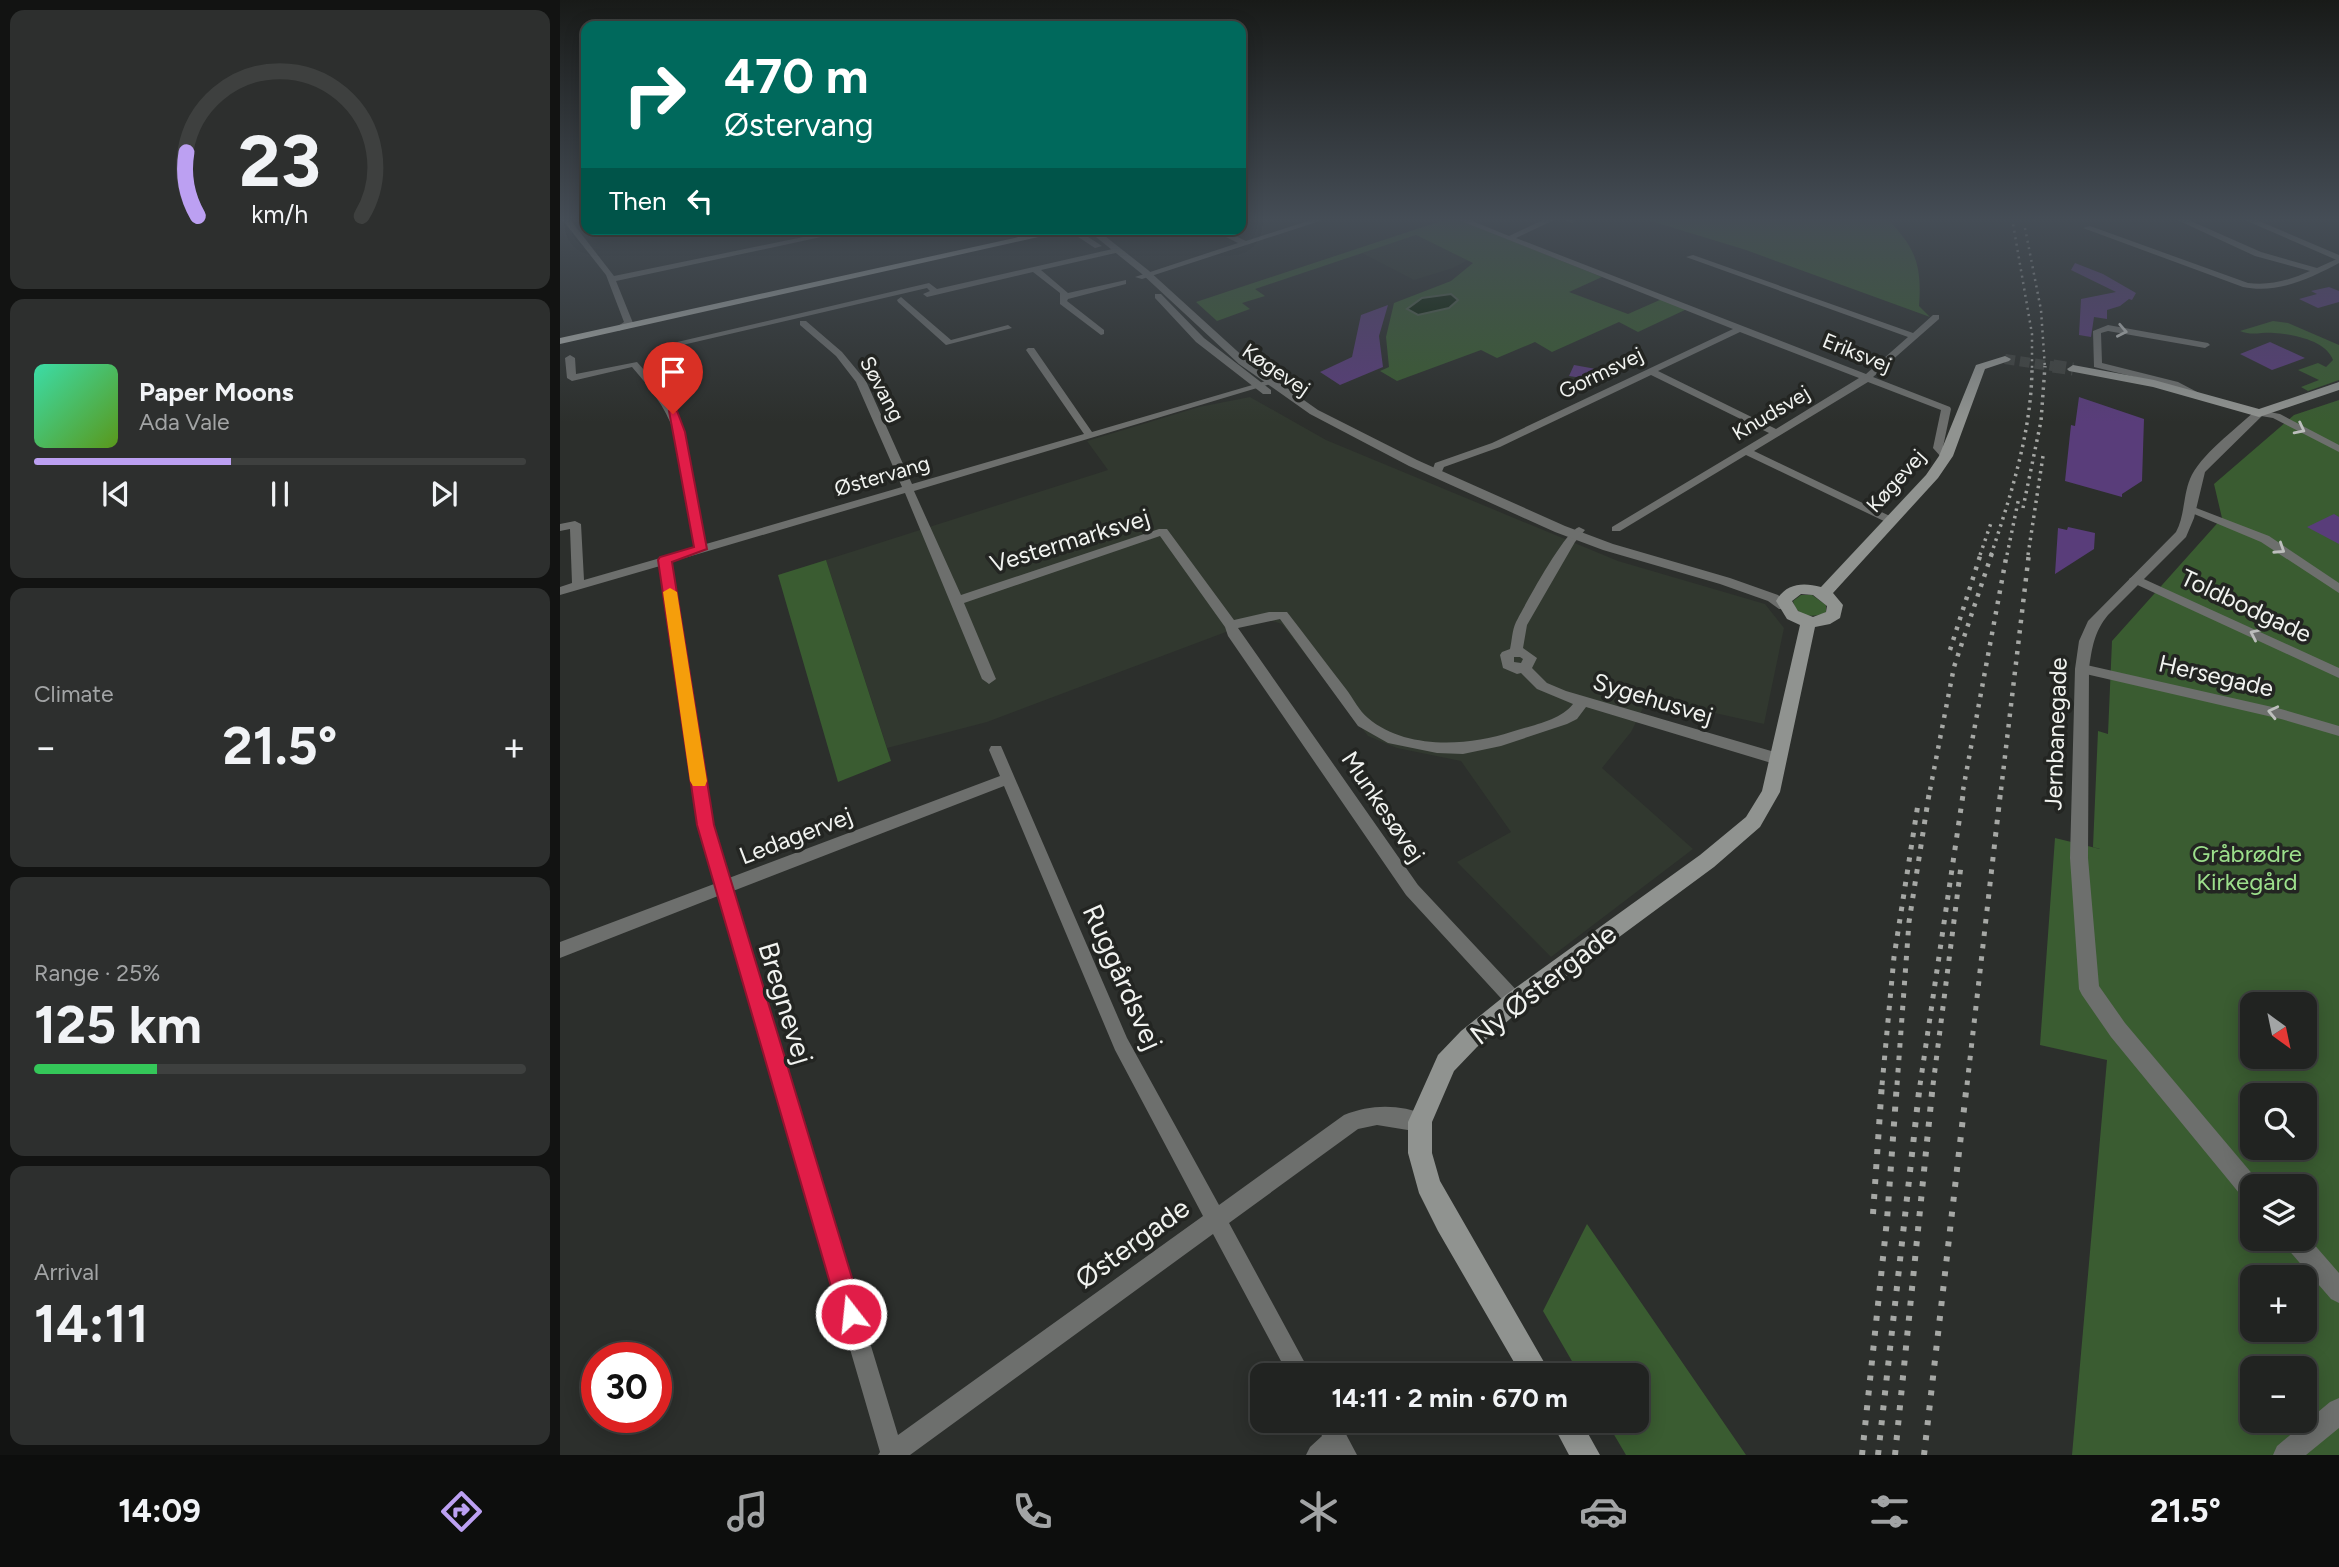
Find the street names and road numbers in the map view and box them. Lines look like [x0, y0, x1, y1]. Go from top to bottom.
street label: Eriksvej [1819, 327, 1895, 378]
street label: Køgevej [1238, 338, 1315, 401]
street label: Gormsvej [1555, 341, 1647, 404]
street label: Søvang [855, 352, 910, 426]
street label: Knudsvej [1727, 380, 1814, 445]
street label: Køgevej [1861, 444, 1930, 517]
street label: Østervang [831, 450, 932, 501]
street label: Vestermarksvej [986, 502, 1153, 579]
street label: Toldbodgade [2176, 563, 2316, 648]
street label: Hersegade [2156, 648, 2276, 703]
street label: Jernbanegade [2038, 657, 2073, 811]
street label: Sygehusvej [1590, 667, 1717, 731]
street label: Munkesøvej [1336, 746, 1431, 868]
street label: Ledagervej [735, 801, 857, 870]
street label: Ruggårdsvej [1076, 899, 1170, 1055]
street label: Ny Østergade [1463, 916, 1623, 1052]
street label: Bregnevej [751, 938, 821, 1068]
street label: Østergade [1068, 1190, 1196, 1296]

